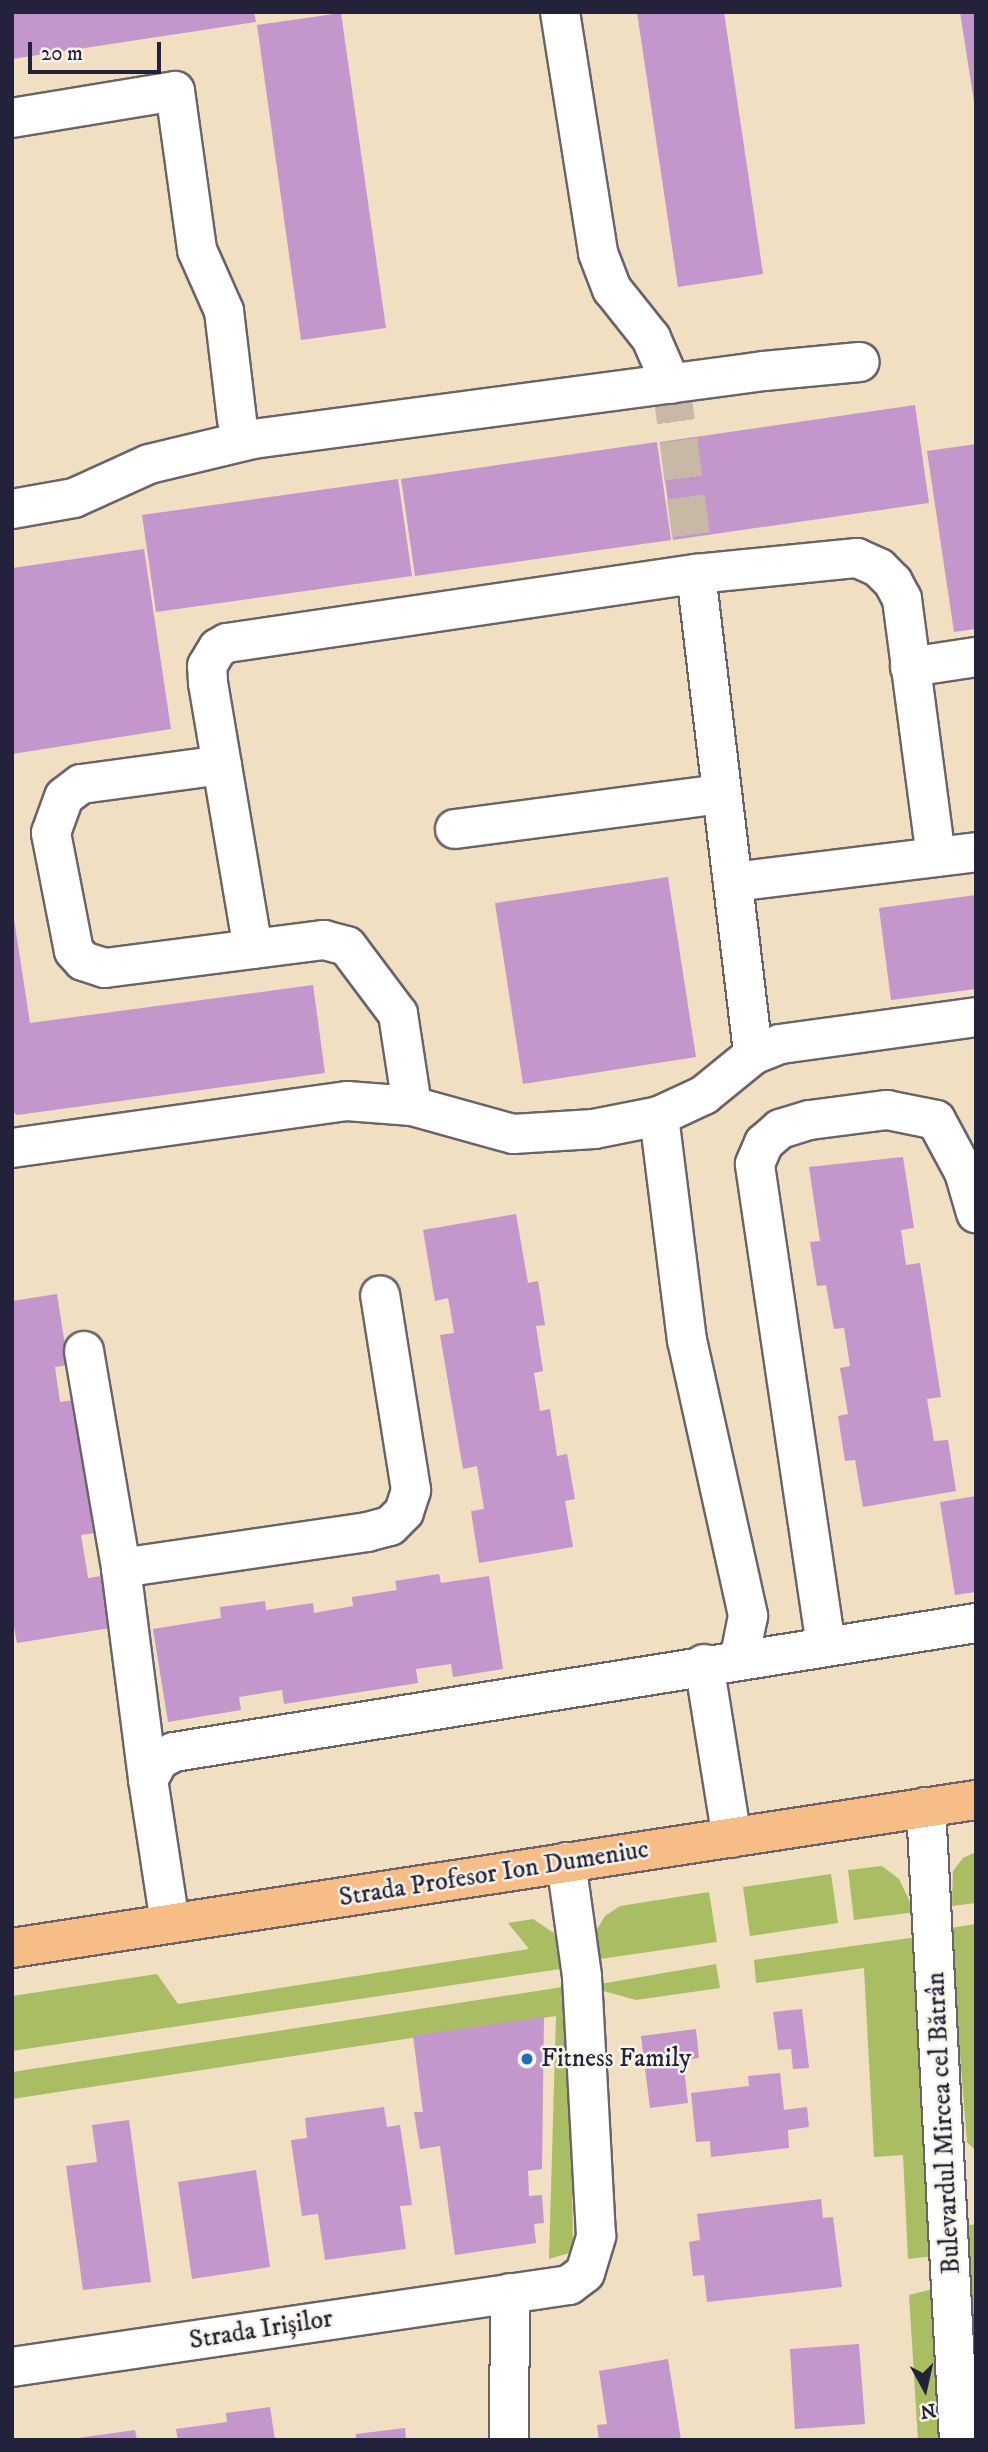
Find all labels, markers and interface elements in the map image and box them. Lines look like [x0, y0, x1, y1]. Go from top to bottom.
scale bar [32, 28, 164, 72]
text: 20 m [41, 41, 83, 67]
street label: Strada Profesor Ion Dumeniuc [337, 1834, 651, 1914]
street label: Bulevardul Mircea cel Bătrân [921, 1971, 967, 2275]
place label: Fitness Family [541, 2043, 691, 2075]
marker: Fitness Family [519, 2051, 535, 2067]
street label: Strada Irișilor [187, 2303, 335, 2357]
north arrow [890, 2354, 960, 2424]
text: N [919, 2398, 937, 2423]

